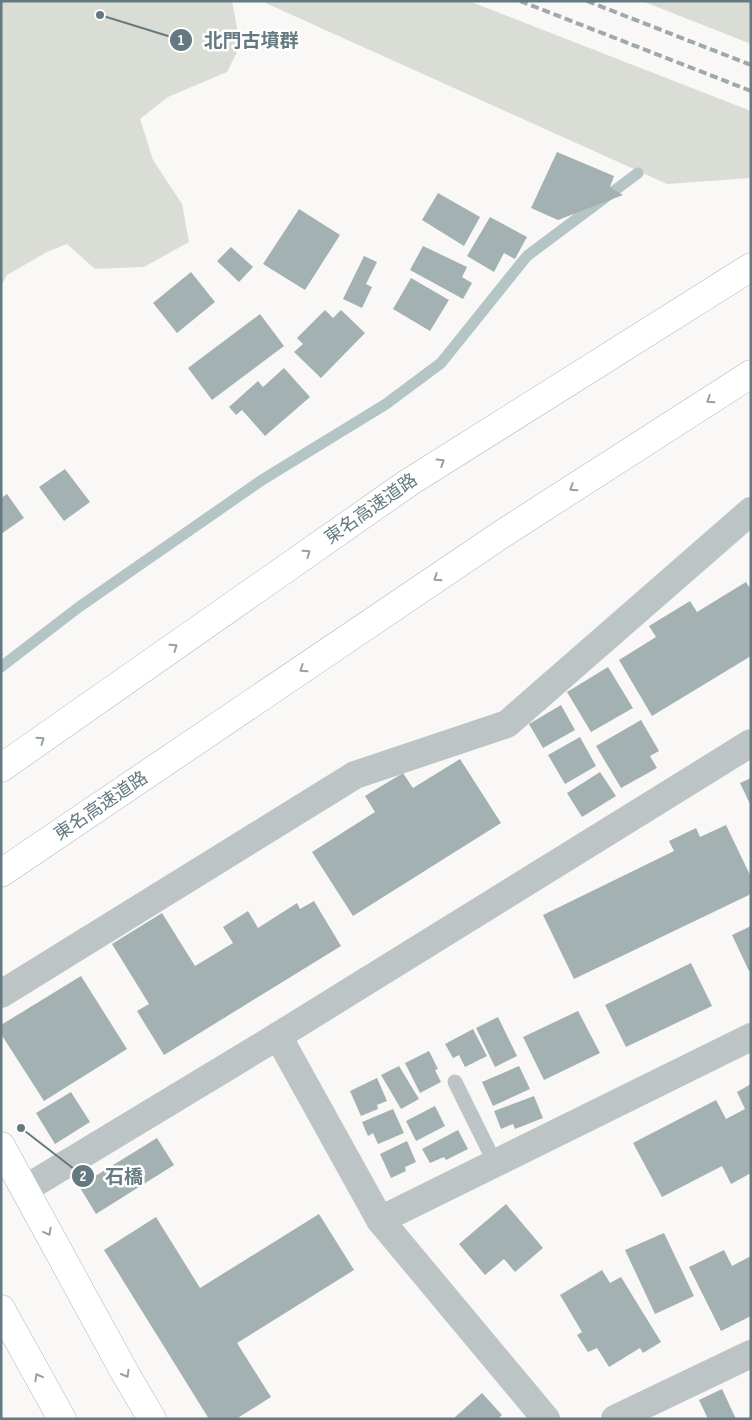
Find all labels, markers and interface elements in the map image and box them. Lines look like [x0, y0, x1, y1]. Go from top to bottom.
callout: 北門古墳群 [168, 23, 308, 57]
text: 北門古墳群 [203, 30, 299, 53]
text: 1 [178, 31, 184, 50]
one-way arrow [706, 394, 715, 404]
one-way arrow [436, 458, 445, 468]
street label: 東名高速道路 [321, 469, 421, 549]
one-way arrow [569, 482, 578, 492]
one-way arrow [301, 550, 311, 559]
one-way arrow [434, 572, 443, 581]
one-way arrow [168, 644, 178, 653]
one-way arrow [299, 663, 309, 672]
one-way arrow [35, 737, 45, 746]
street label: 東名高速道路 [50, 767, 152, 845]
callout: 石橋 [70, 1159, 153, 1193]
text: 石橋 [105, 1166, 143, 1189]
text: 2 [80, 1167, 86, 1186]
one-way arrow [42, 1227, 52, 1236]
one-way arrow [119, 1369, 129, 1378]
one-way arrow [34, 1373, 44, 1382]

